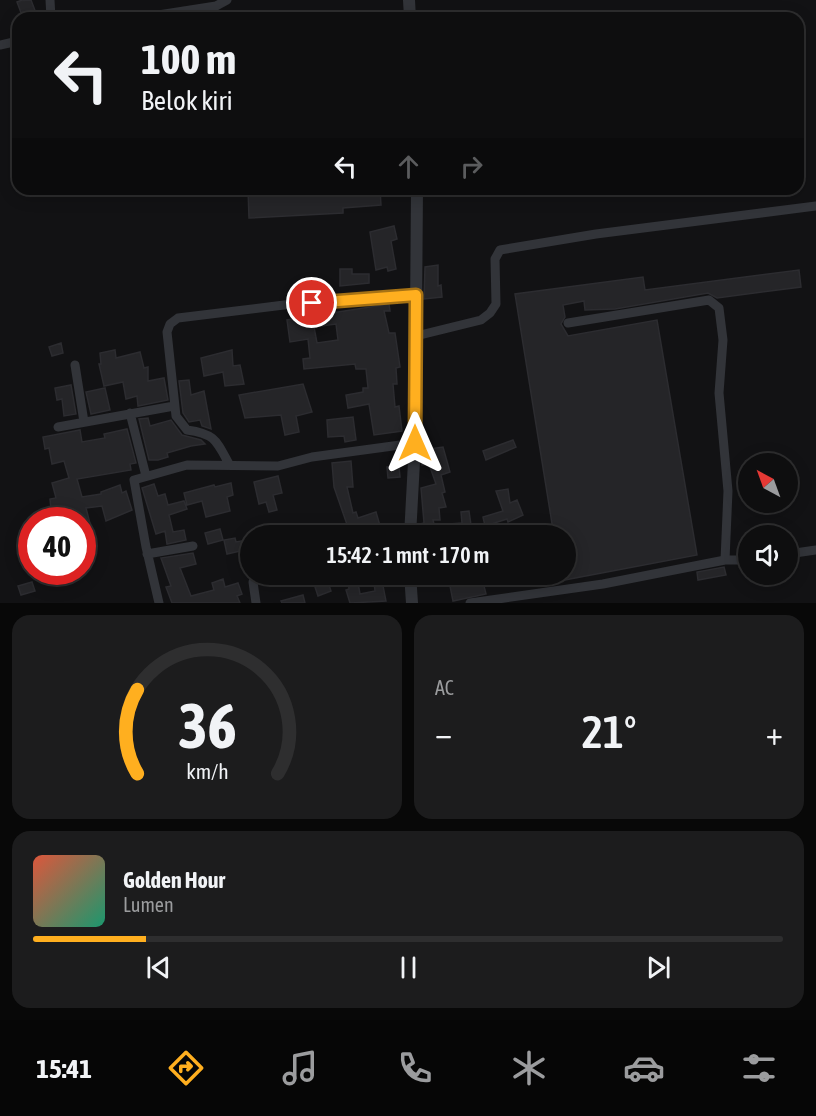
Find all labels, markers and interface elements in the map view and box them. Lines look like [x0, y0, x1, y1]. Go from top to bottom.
text: 100 m [141, 35, 236, 83]
icon: left [42, 36, 120, 114]
text: Belok kiri [141, 85, 233, 116]
icon: left [329, 150, 362, 183]
icon: ahead [392, 150, 425, 183]
icon: right [455, 150, 488, 183]
pin [286, 277, 337, 328]
icon: arrive [295, 286, 328, 319]
position arrow [383, 411, 447, 475]
north arrow [738, 453, 798, 513]
map controls [738, 453, 798, 585]
speed limit sign: 40 [18, 507, 96, 585]
button: sound [738, 525, 798, 585]
text: 15:42 · 1 mnt · 170 m [327, 542, 489, 568]
text: AC [435, 676, 454, 699]
text: 36 [178, 690, 236, 761]
text: 21° [582, 706, 636, 758]
text: − [435, 714, 452, 752]
text: + [766, 714, 783, 752]
text: km/h [186, 759, 228, 784]
text: Golden Hour [123, 867, 225, 893]
text: Lumen [123, 893, 174, 916]
icon: previous [142, 951, 175, 984]
icon: pause [392, 951, 425, 984]
icon: next [642, 951, 675, 984]
icon: directions [165, 1047, 207, 1089]
icon: music [279, 1047, 321, 1089]
icon: phone [394, 1047, 436, 1089]
icon: climate [508, 1047, 550, 1089]
icon: car [623, 1047, 665, 1089]
icon: filters [738, 1047, 780, 1089]
text: 15:41 [36, 1053, 92, 1084]

